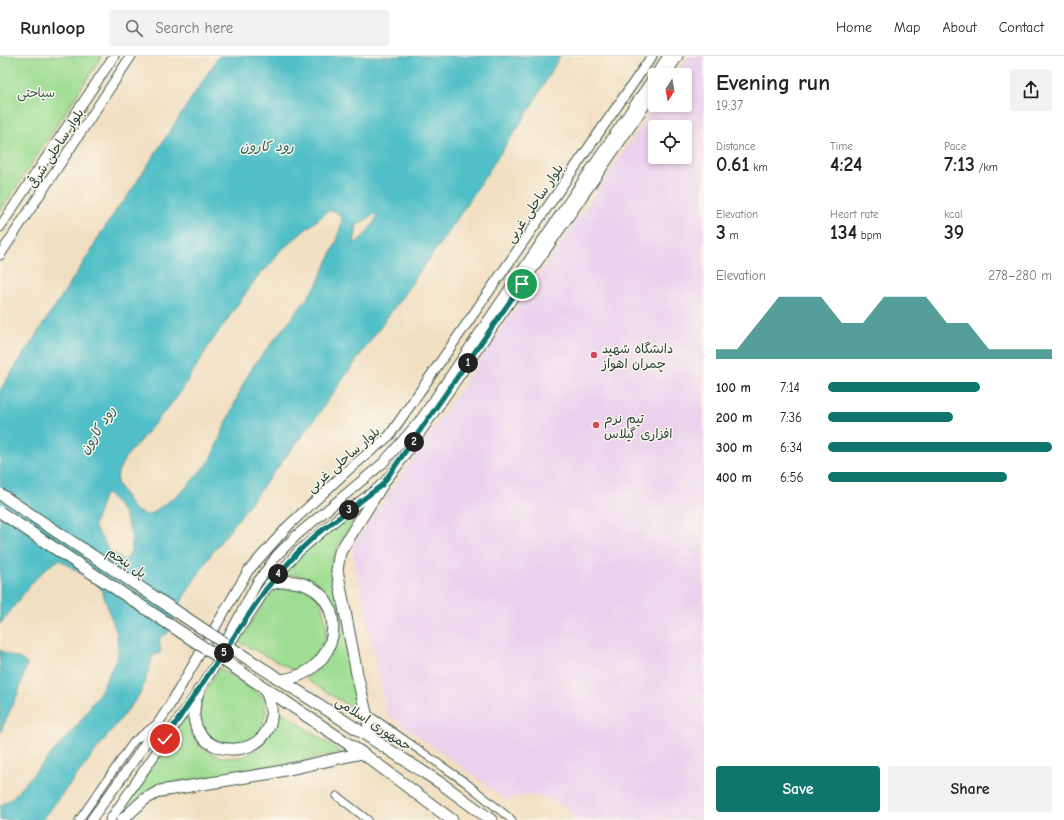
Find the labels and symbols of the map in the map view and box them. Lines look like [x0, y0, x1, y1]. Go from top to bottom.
north arrow [648, 68, 692, 112]
park label: سیاحتی [17, 85, 55, 102]
street label: بلوار ساحلی شرقی [23, 105, 88, 192]
water label: رود کارون [240, 138, 295, 155]
street label: بلوار ساحلی غربی [503, 161, 568, 247]
pin [505, 267, 539, 301]
place label: دانشگاه شهید چمران اهواز [601, 341, 673, 372]
marker: دانشگاه شهید چمران اهواز [589, 350, 599, 360]
pin: 1 [458, 353, 478, 373]
water label: رود کارون [76, 402, 120, 457]
place label: تیم نرم افزاری گیلاس [604, 411, 673, 442]
marker: تیم نرم افزاری گیلاس [591, 420, 601, 430]
street label: بلوار ساحلی غربی [304, 424, 384, 497]
pin: 2 [404, 432, 424, 452]
pin: 3 [339, 500, 359, 520]
street label: پل پنجم [103, 544, 149, 583]
pin: 4 [268, 564, 288, 584]
pin: 5 [214, 643, 234, 663]
street label: جمهوری اسلامی [332, 693, 415, 755]
pin [148, 722, 182, 756]

